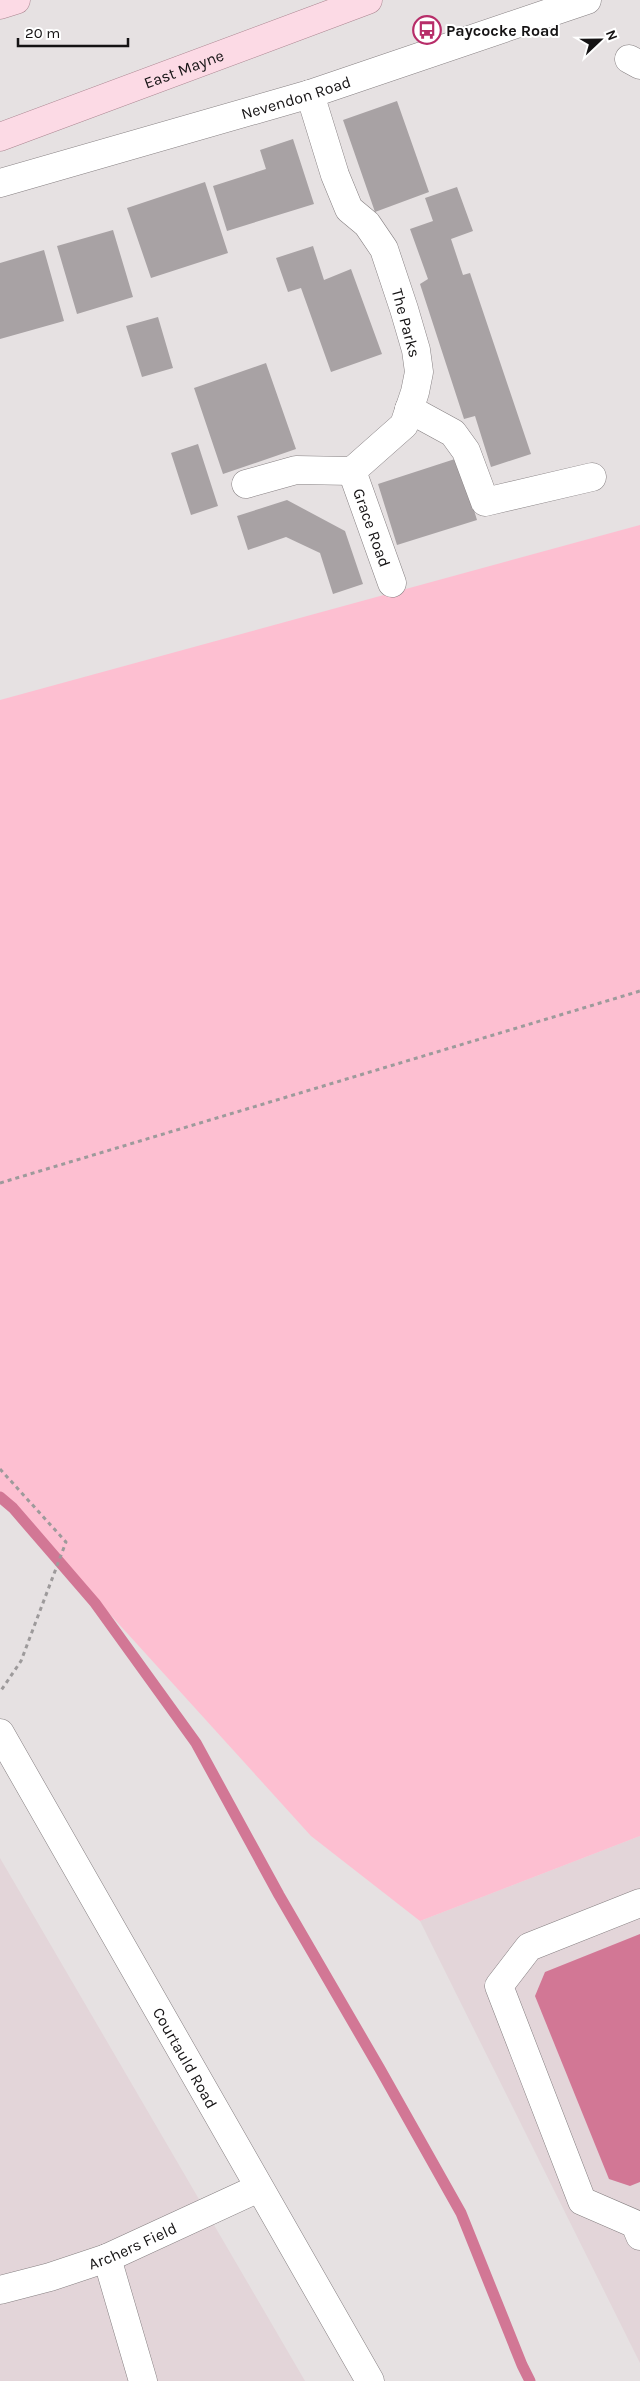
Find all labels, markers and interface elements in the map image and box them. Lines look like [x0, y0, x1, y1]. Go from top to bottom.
scale bar [18, 15, 128, 47]
bus stop icon: Paycocke Road [412, 15, 442, 45]
north arrow [575, 15, 625, 65]
place label: Paycocke Road [446, 21, 559, 40]
text: 20 m [25, 24, 60, 42]
text: N [602, 27, 621, 43]
street label: East Mayne [141, 45, 226, 92]
street label: Nevendon Road [239, 71, 353, 123]
street label: The Parks [388, 286, 424, 360]
street label: Grace Road [349, 486, 395, 569]
street label: Courtauld Road [149, 2004, 222, 2112]
street label: Archers Field [86, 2218, 180, 2273]

